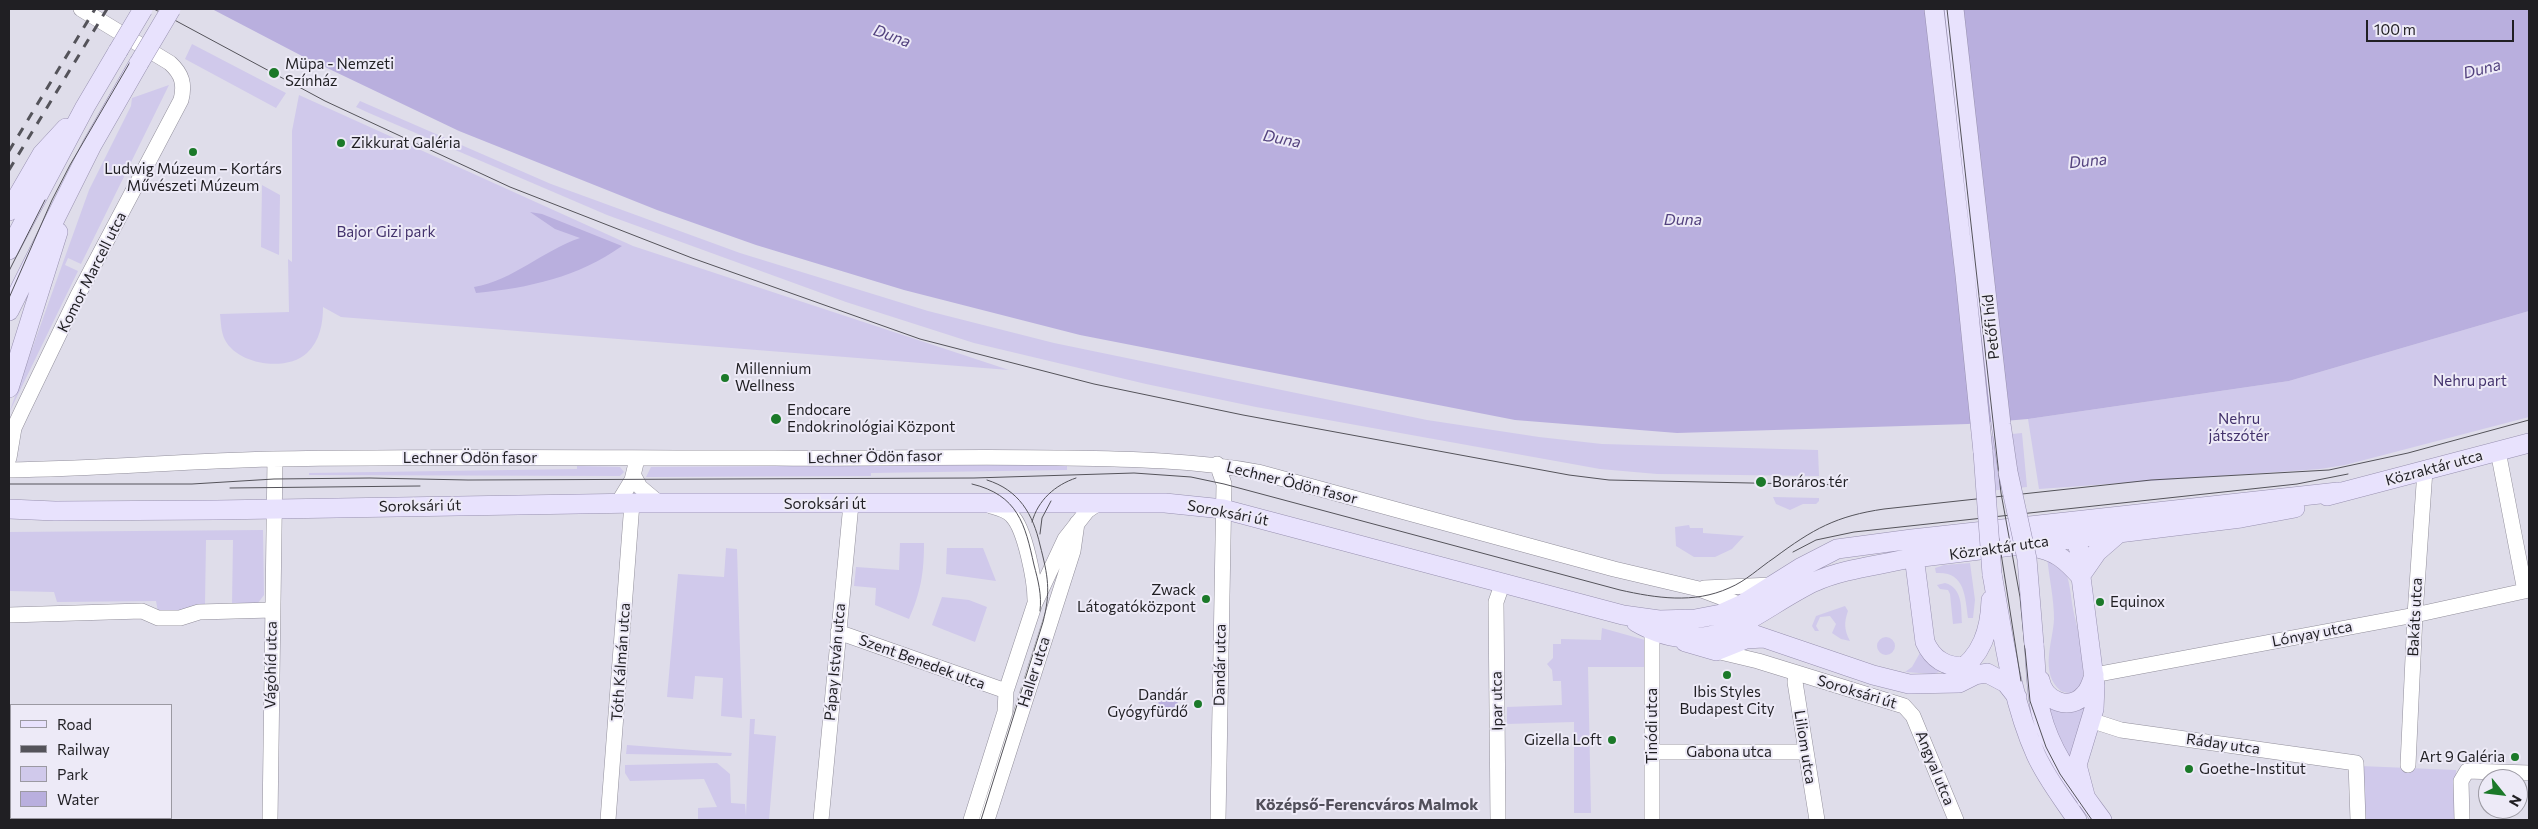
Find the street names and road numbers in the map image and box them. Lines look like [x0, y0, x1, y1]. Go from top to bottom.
street label: Komor Marcell utca [54, 209, 130, 335]
street label: Petőfi híd [1979, 293, 2003, 361]
street label: Közraktár utca [2383, 446, 2485, 490]
street label: Lechner Ödön fasor [808, 447, 942, 467]
street label: Lechner Ödön fasor [403, 449, 537, 467]
street label: Lechner Ödön fasor [1225, 458, 1359, 508]
street label: Soroksári út [784, 495, 866, 513]
street label: Soroksári út [379, 496, 461, 516]
street label: Soroksári út [1186, 496, 1270, 530]
street label: Közraktár utca [1948, 532, 2050, 564]
street label: Bakáts utca [2404, 577, 2426, 657]
street label: Tóth Kálmán utca [608, 602, 634, 722]
street label: Pápay István utca [821, 602, 849, 722]
street label: Lónyay utca [2270, 617, 2354, 651]
street label: Vágóhíd utca [261, 621, 281, 709]
street label: Dandár utca [1210, 624, 1230, 706]
street label: Szent Benedek utca [856, 631, 988, 693]
street label: Haller utca [1014, 634, 1054, 710]
street label: Ipar utca [1487, 671, 1507, 731]
street label: Soroksári út [1815, 671, 1899, 713]
street label: Tinódi utca [1643, 688, 1661, 764]
street label: Liliom utca [1790, 709, 1820, 785]
street label: Angyal utca [1912, 728, 1958, 808]
street label: Ráday utca [2185, 730, 2261, 758]
street label: Gabona utca [1686, 743, 1772, 761]

